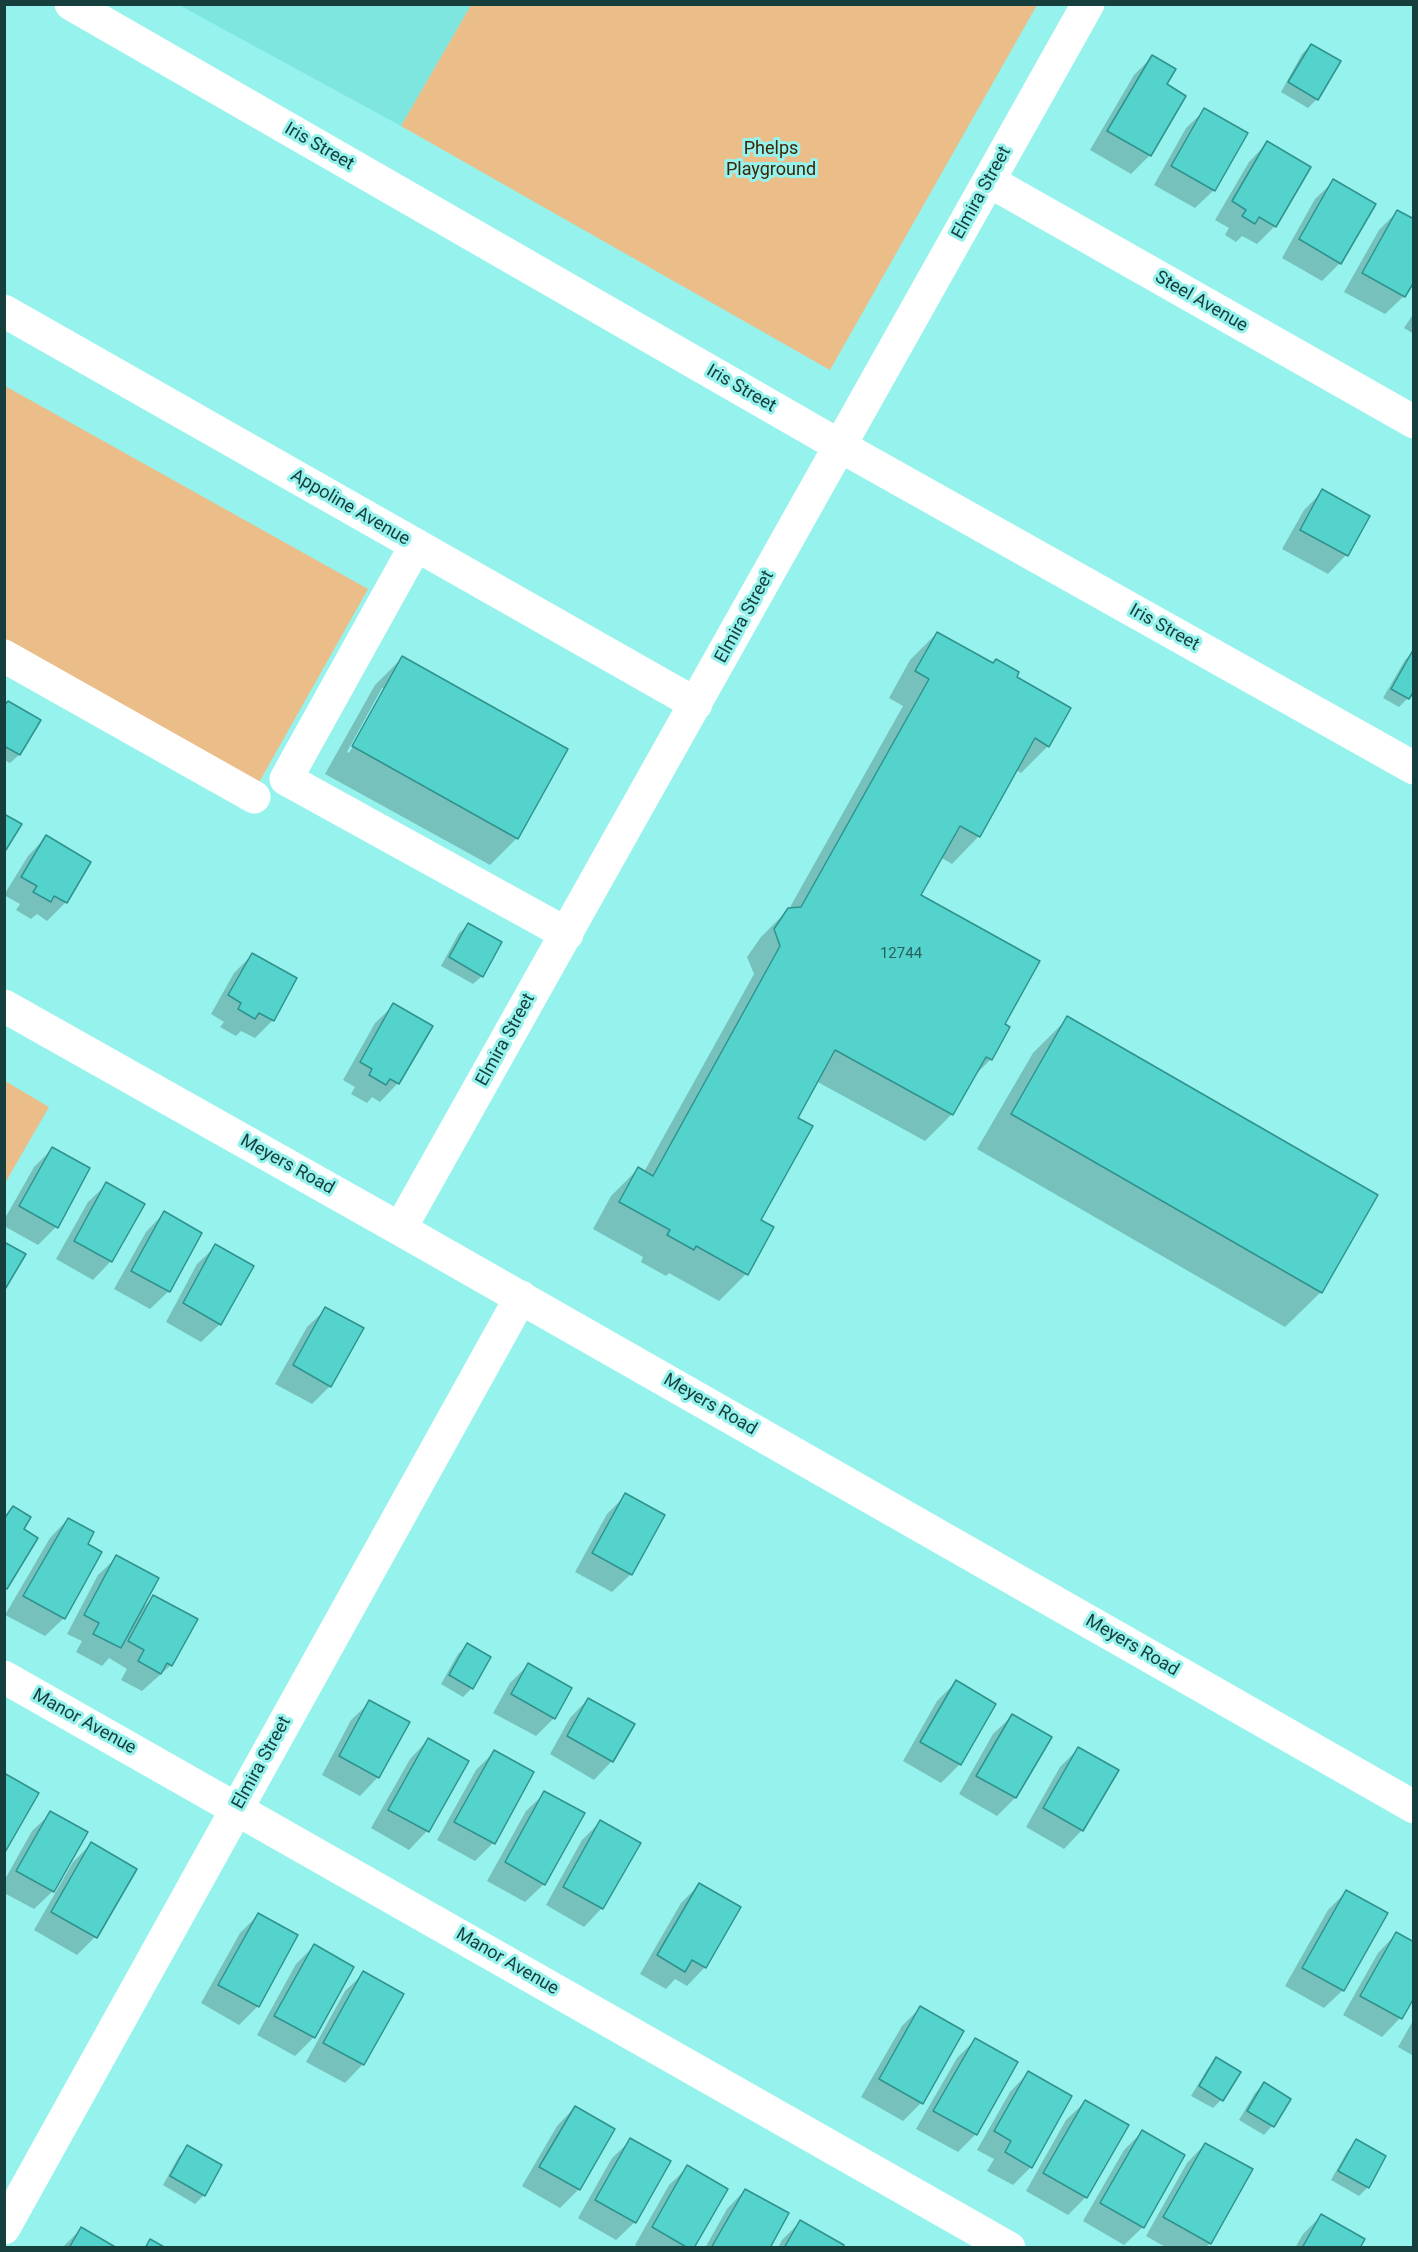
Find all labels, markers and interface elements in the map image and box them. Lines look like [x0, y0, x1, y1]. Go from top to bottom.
street label: Iris Street [280, 118, 358, 176]
park label: Phelps Playground [726, 138, 816, 180]
street label: Elmira Street [948, 143, 1016, 243]
street label: Steel Avenue [1151, 267, 1251, 337]
street label: Iris Street [702, 360, 780, 418]
street label: Appoline Avenue [287, 465, 413, 551]
street label: Elmira Street [711, 567, 779, 667]
street label: Iris Street [1125, 600, 1203, 656]
house number: 12744 [880, 945, 922, 963]
street label: Elmira Street [472, 990, 540, 1090]
street label: Meyers Road [236, 1130, 338, 1200]
street label: Meyers Road [659, 1370, 761, 1440]
street label: Meyers Road [1081, 1611, 1183, 1681]
street label: Manor Avenue [28, 1685, 140, 1759]
street label: Elmira Street [228, 1713, 296, 1813]
street label: Manor Avenue [452, 1924, 562, 2000]

